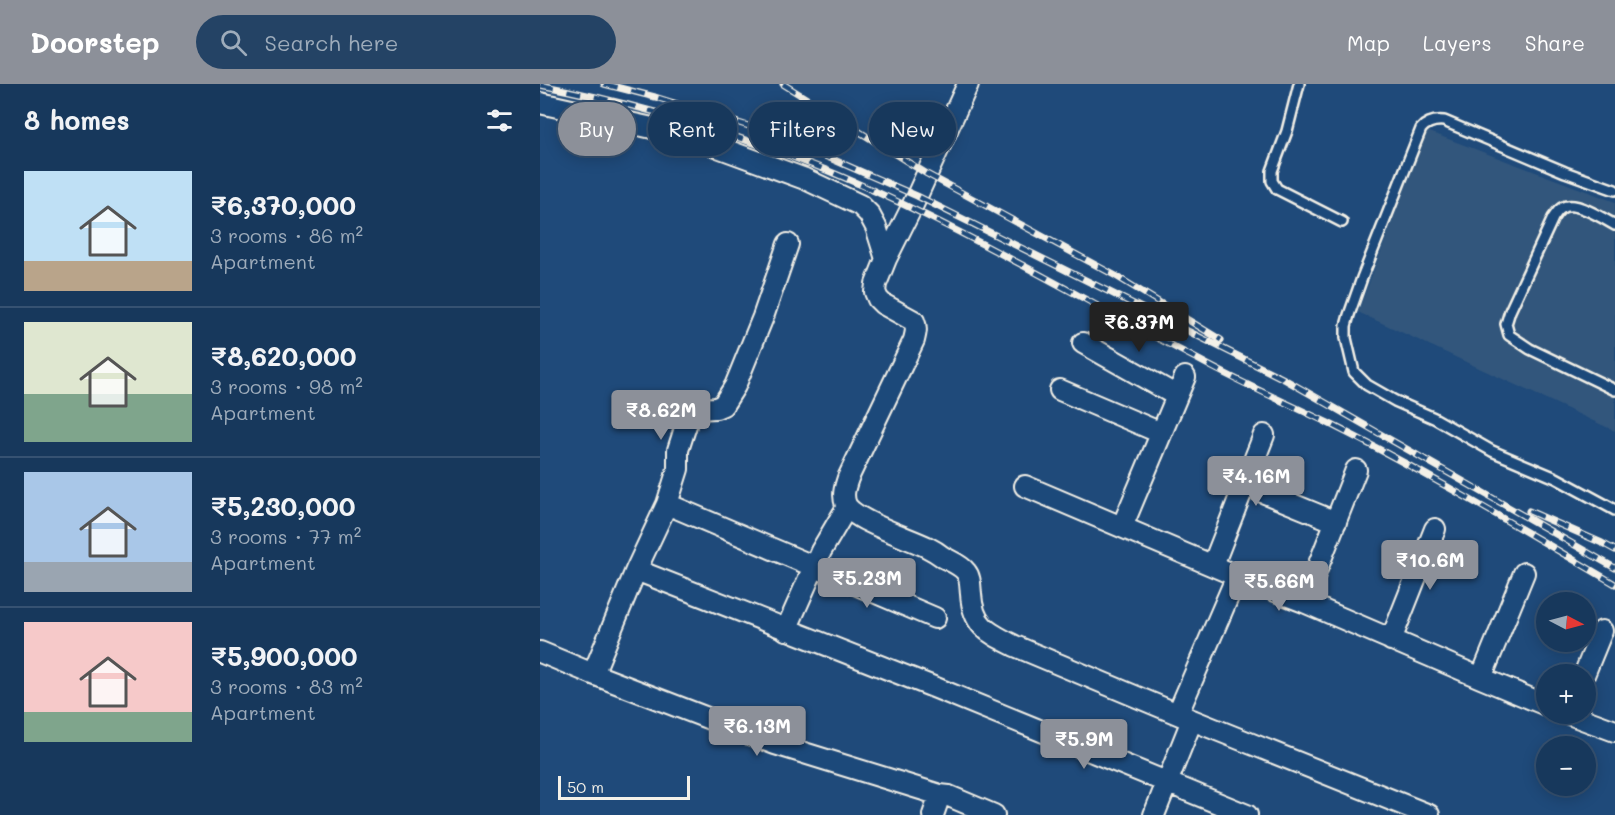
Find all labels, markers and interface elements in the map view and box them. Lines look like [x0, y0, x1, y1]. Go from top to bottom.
search box [196, 15, 616, 69]
text: Doorstep [30, 24, 160, 60]
icon: search [217, 26, 250, 59]
text: Search here [265, 28, 398, 57]
text: Map [1347, 29, 1390, 56]
text: Layers [1423, 29, 1492, 56]
text: Share [1525, 29, 1585, 56]
chip: Buy [558, 102, 636, 156]
chip: Rent [648, 102, 737, 156]
chip: Filters [749, 102, 857, 156]
chip: New [869, 102, 956, 156]
text: 8 homes [24, 103, 130, 137]
icon: filters [483, 104, 516, 137]
text: ₹6,370,000 [210, 188, 356, 222]
icon: home [72, 195, 144, 267]
text: 3 rooms · 86 m² [210, 222, 363, 248]
text: Apartment [210, 248, 316, 274]
pin: ₹6.37M [1090, 302, 1188, 353]
text: ₹6.37M [1104, 308, 1174, 334]
text: ₹8,620,000 [210, 339, 356, 373]
icon: home [72, 346, 144, 418]
text: 3 rooms · 98 m² [210, 373, 363, 399]
pin: ₹8.62M [612, 390, 710, 441]
text: ₹8.62M [625, 396, 697, 422]
text: Apartment [210, 399, 316, 425]
pin: ₹4.16M [1207, 456, 1305, 507]
text: ₹4.16M [1221, 462, 1291, 488]
text: ₹5,230,000 [210, 489, 355, 523]
icon: home [72, 496, 144, 568]
text: 3 rooms · 77 m² [210, 523, 361, 549]
pin: ₹10.6M [1381, 540, 1479, 591]
text: ₹10.6M [1395, 546, 1465, 572]
text: Apartment [210, 549, 316, 575]
pin: ₹5.23M [818, 558, 916, 609]
pin: ₹5.66M [1230, 561, 1328, 612]
text: ₹5.23M [832, 564, 902, 590]
text: ₹5.66M [1243, 567, 1315, 593]
north arrow [1536, 592, 1596, 652]
map controls [1536, 592, 1596, 796]
text: ₹5,900,000 [210, 639, 358, 673]
icon: home [72, 646, 144, 718]
button: + [1536, 664, 1596, 724]
text: 3 rooms · 83 m² [210, 673, 363, 699]
text: Apartment [210, 699, 316, 725]
pin: ₹6.13M [708, 706, 806, 757]
text: ₹6.13M [723, 712, 791, 738]
pin: ₹5.9M [1042, 719, 1126, 770]
text: ₹5.9M [1054, 725, 1114, 751]
button: − [1536, 736, 1596, 796]
scale bar [558, 773, 690, 800]
text: 50 m [567, 776, 604, 797]

